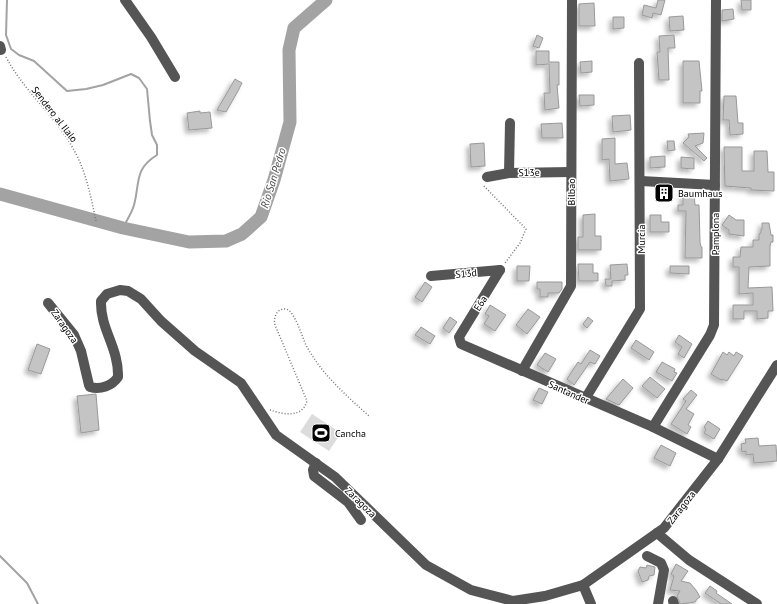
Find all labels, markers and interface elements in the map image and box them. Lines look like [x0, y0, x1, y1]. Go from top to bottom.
street label: Sendero al Ilalo [29, 84, 80, 145]
water label: Río San Pedro [257, 146, 289, 210]
street label: S13e [518, 166, 540, 179]
street label: Bilbao [565, 178, 578, 206]
building icon: Baumhaus [653, 182, 675, 204]
place label: Baumhaus [678, 187, 722, 200]
street label: Pamplona [709, 213, 722, 255]
street label: Murcia [635, 225, 648, 253]
street label: S13d [455, 266, 477, 281]
street label: E6a [471, 293, 490, 313]
street label: Zaragoza [48, 307, 81, 346]
street label: Santander [546, 378, 592, 407]
sports icon: Cancha [310, 422, 332, 444]
place label: Cancha [335, 427, 366, 440]
street label: Zaragoza [342, 484, 379, 520]
street label: Zaragoza [664, 488, 698, 527]

